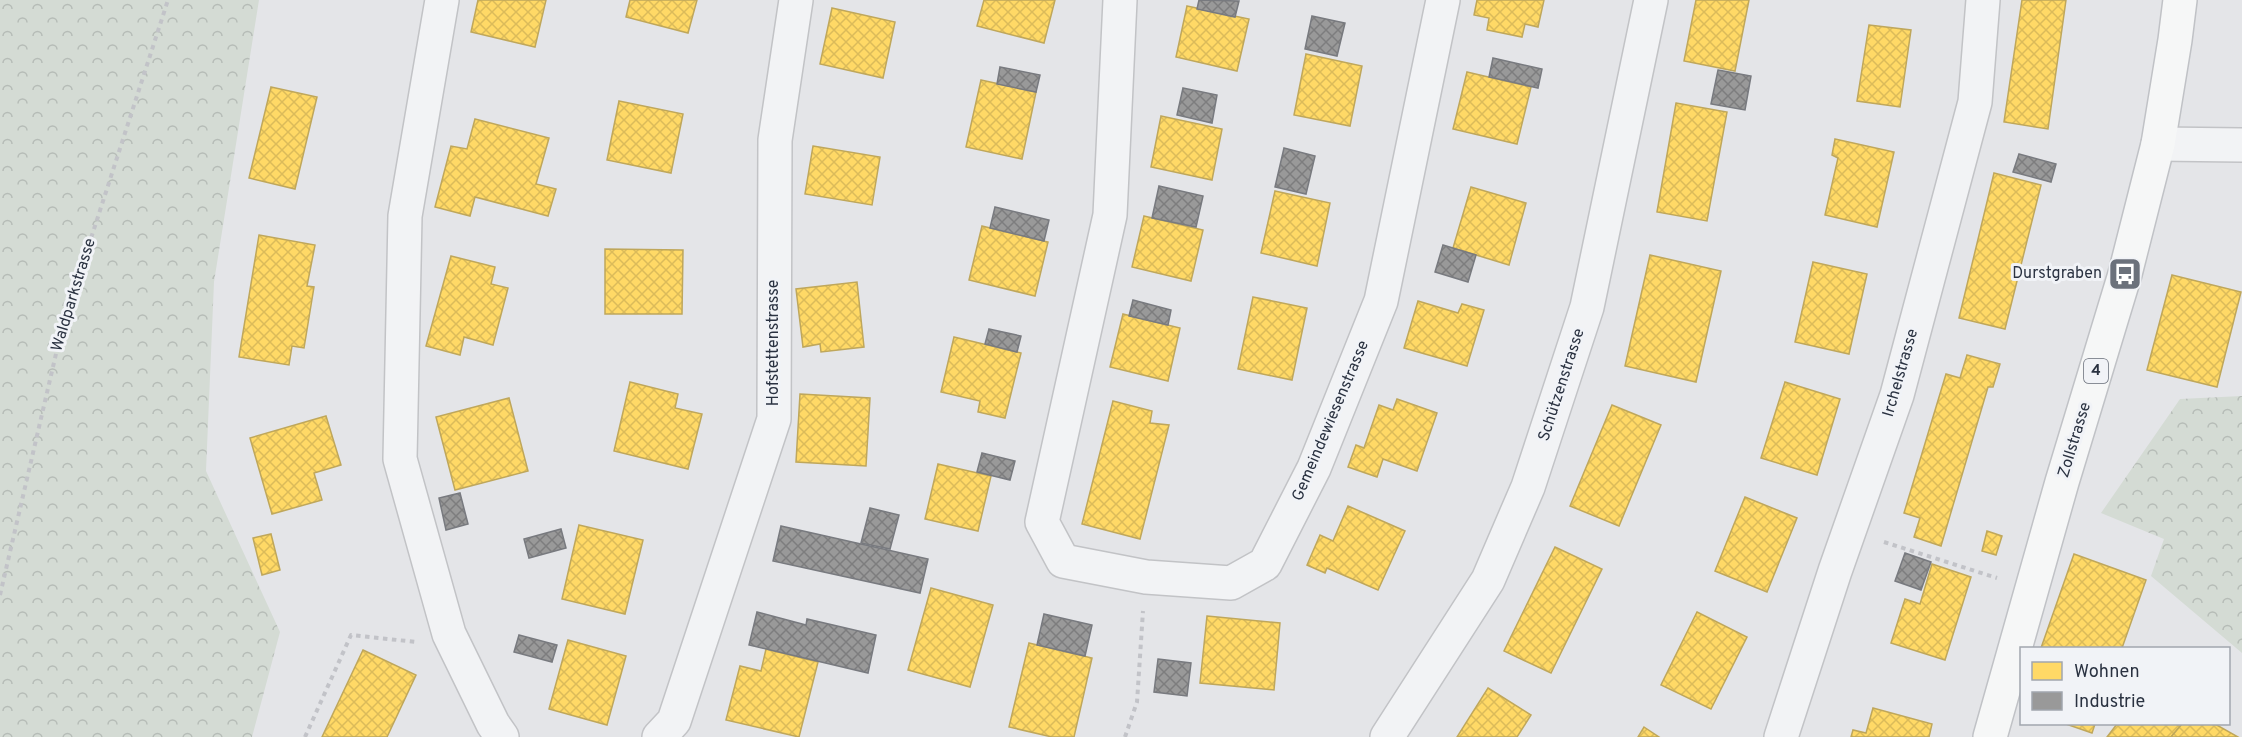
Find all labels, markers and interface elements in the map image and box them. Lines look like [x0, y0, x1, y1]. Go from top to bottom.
street label: Waldparkstrasse [47, 236, 101, 354]
bus stop icon: Durstgraben [2107, 256, 2143, 292]
place label: Durstgraben [2012, 264, 2102, 284]
street label: Hofstettenstrasse [764, 280, 784, 406]
street label: Schützenstrasse [1534, 326, 1590, 444]
street label: Irchelstrasse [1879, 327, 1923, 419]
street label: Gemeindewiesenstrasse [1288, 338, 1374, 504]
road number: 4 [2084, 359, 2108, 383]
street label: Zollstrasse [2054, 400, 2096, 480]
legend [2020, 647, 2230, 725]
text: Wohnen [2074, 661, 2140, 684]
text: Industrie [2074, 691, 2145, 714]

